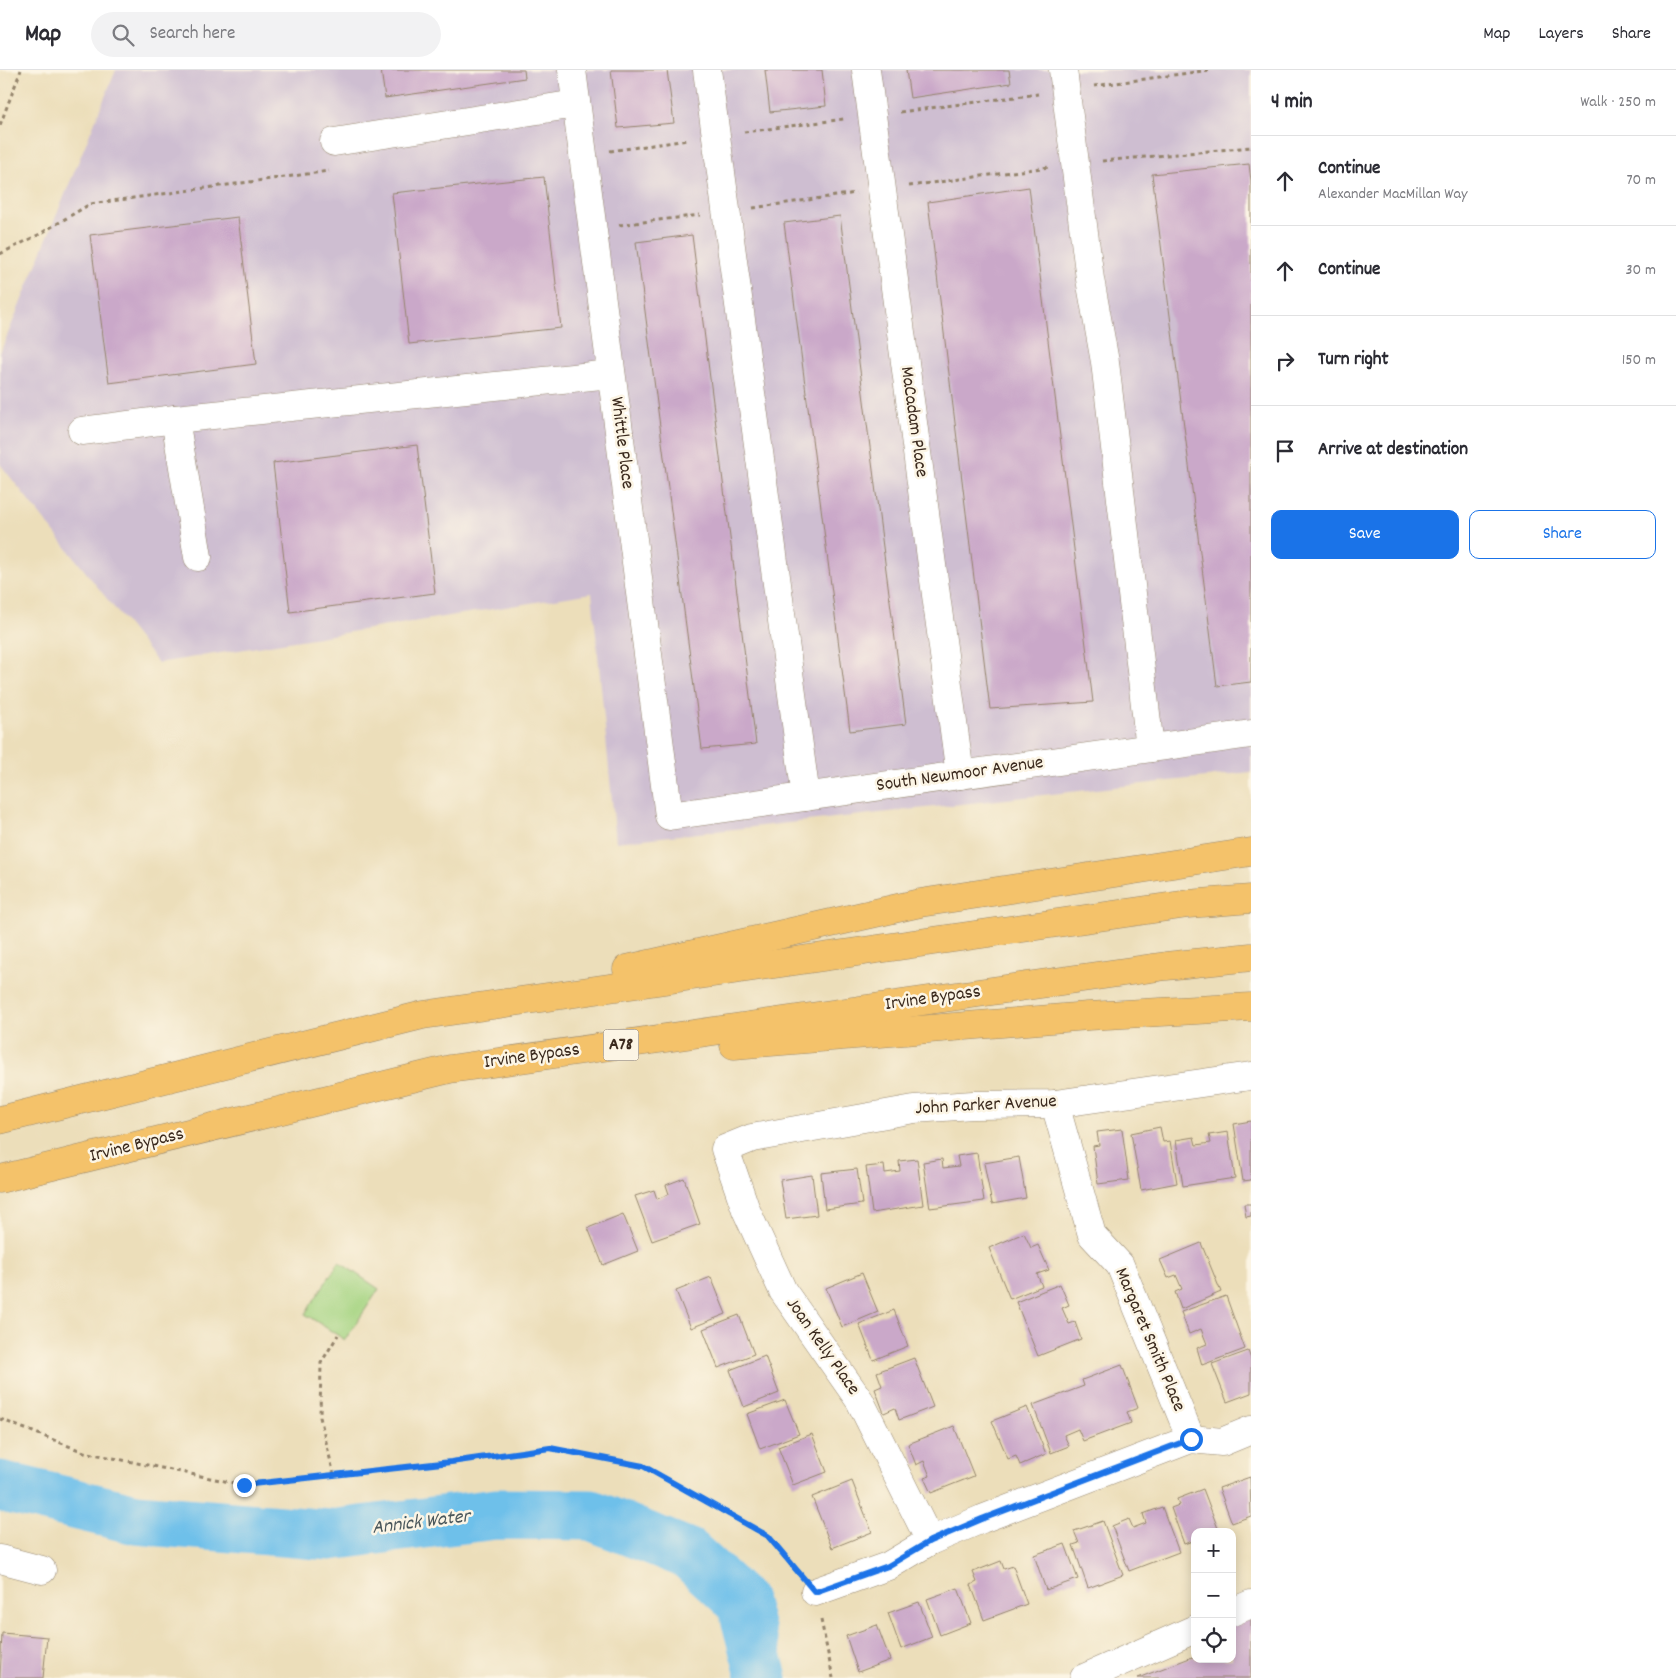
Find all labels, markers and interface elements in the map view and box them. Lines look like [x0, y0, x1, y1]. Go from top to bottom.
search box [91, 12, 441, 57]
text: Map [25, 18, 61, 52]
icon: search [109, 21, 137, 49]
text: Search here [149, 21, 235, 48]
text: Map [1483, 22, 1510, 47]
text: Layers [1538, 22, 1584, 47]
text: Share [1612, 22, 1651, 47]
text: 4 min [1271, 88, 1313, 118]
text: Walk · 250 m [1580, 91, 1656, 114]
text: Continue [1318, 156, 1380, 183]
icon: ahead [1271, 167, 1299, 195]
text: 70 m [1626, 169, 1656, 192]
text: Alexander MacMillan Way [1318, 183, 1468, 206]
icon: ahead [1271, 257, 1299, 285]
text: Continue [1318, 257, 1380, 284]
text: 30 m [1626, 259, 1656, 282]
icon: right [1271, 347, 1299, 375]
text: Turn right [1318, 347, 1389, 374]
text: 150 m [1622, 349, 1656, 372]
street label: MaCadam Place [892, 365, 934, 479]
street label: Whittle Place [602, 395, 640, 491]
icon: arrive [1271, 437, 1299, 465]
text: Arrive at destination [1318, 437, 1468, 464]
button: Save [1271, 510, 1459, 559]
button: Share [1469, 510, 1656, 559]
street label: South Newmoor Avenue [875, 750, 1045, 800]
street label: Irvine Bypass [883, 979, 983, 1019]
road number: A78 [604, 1030, 638, 1060]
street label: Irvine Bypass [482, 1037, 582, 1077]
street label: John Parker Avenue [915, 1089, 1057, 1123]
street label: Irvine Bypass [87, 1121, 187, 1171]
street label: Margaret Smith Place [1106, 1264, 1192, 1416]
street label: Joan Kelly Place [778, 1293, 866, 1401]
route start [1180, 1428, 1203, 1451]
route end [233, 1474, 256, 1497]
water label: Annick Water [370, 1503, 474, 1543]
map controls [1191, 1528, 1236, 1663]
button: + [1191, 1528, 1236, 1573]
button: − [1191, 1573, 1236, 1618]
button: locate [1191, 1618, 1236, 1663]

